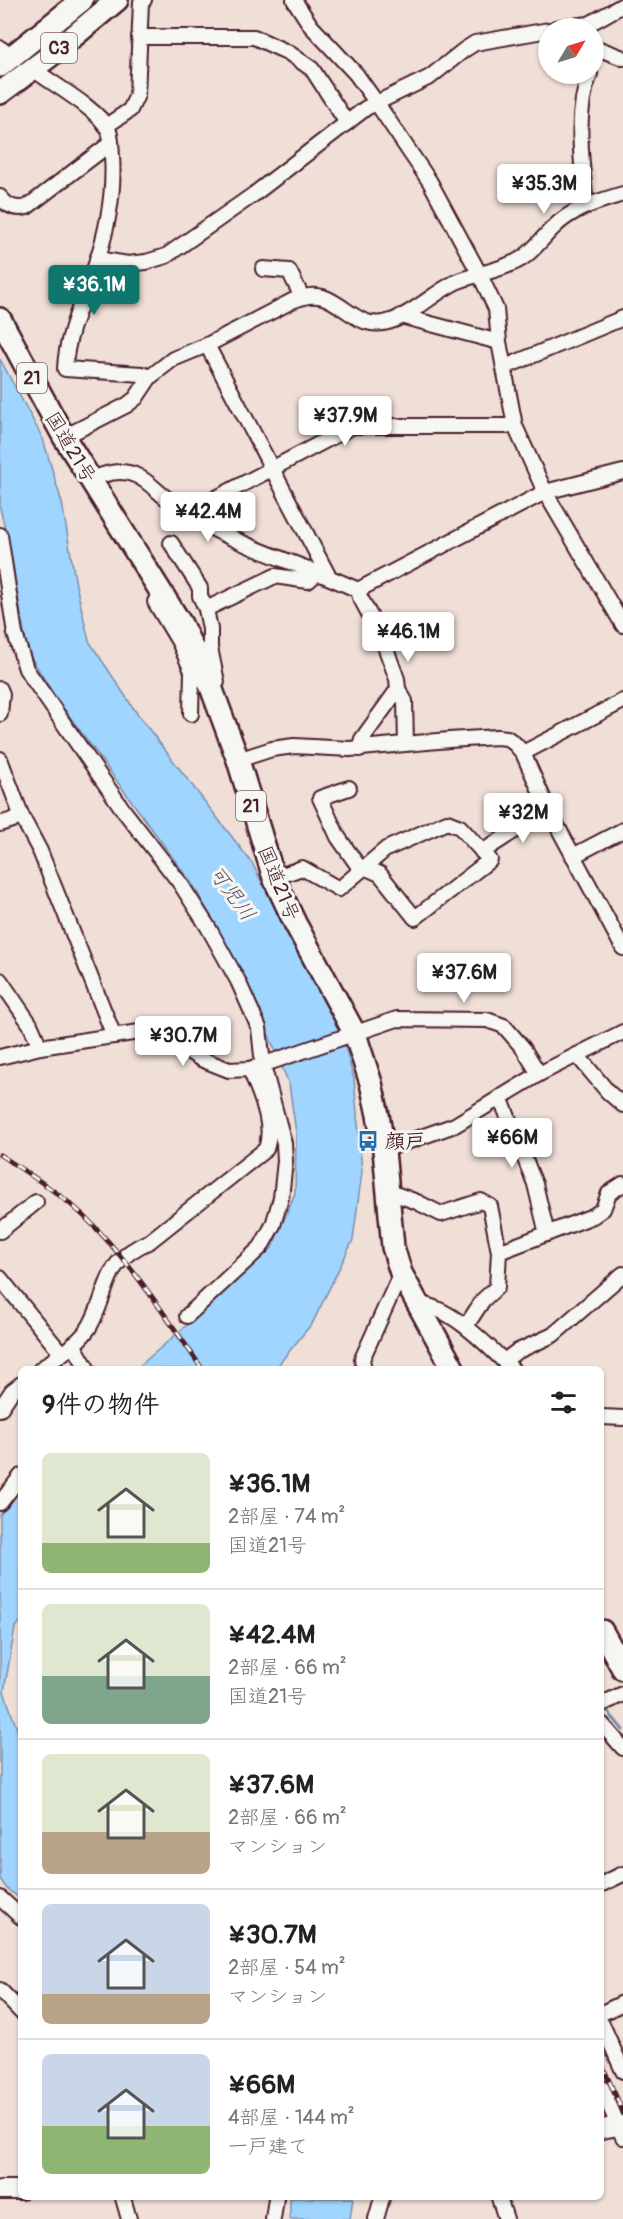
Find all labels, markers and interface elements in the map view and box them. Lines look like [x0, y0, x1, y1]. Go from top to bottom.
north arrow [538, 18, 604, 84]
map controls [538, 18, 604, 84]
road number: C3 [41, 33, 77, 63]
pin: ¥35.3M [495, 164, 593, 215]
text: ¥35.3M [511, 171, 577, 196]
pin: ¥36.1M [45, 265, 143, 316]
text: ¥36.1M [62, 272, 126, 297]
road number: 21 [17, 363, 47, 393]
pin: ¥37.9M [296, 396, 394, 447]
text: ¥37.9M [313, 403, 377, 428]
street label: 国道21号 [40, 407, 102, 488]
pin: ¥42.4M [159, 492, 257, 543]
text: ¥42.4M [174, 499, 242, 524]
pin: ¥46.1M [359, 612, 457, 663]
text: ¥46.1M [376, 619, 440, 644]
road number: 21 [236, 791, 266, 821]
pin: ¥32M [487, 793, 559, 844]
text: ¥32M [498, 800, 548, 825]
street label: 国道21号 [252, 842, 305, 924]
water label: 可児川 [202, 860, 261, 927]
pin: ¥37.6M [415, 953, 513, 1004]
text: ¥37.6M [431, 960, 497, 985]
pin: ¥30.7M [134, 1016, 232, 1067]
text: ¥30.7M [149, 1023, 217, 1048]
pin: ¥66M [476, 1118, 548, 1169]
text: ¥66M [486, 1125, 538, 1150]
bus stop icon: 顔戸 [356, 1129, 380, 1153]
place label: 顔戸 [385, 1129, 425, 1154]
icon: filters [547, 1386, 580, 1419]
text: 9件の物件 [42, 1389, 159, 1421]
text: ¥36.1M [228, 1468, 310, 1500]
icon: home [90, 1477, 162, 1549]
text: 2部屋 · 74 m² [228, 1504, 345, 1529]
text: 国道21号 [228, 1533, 307, 1558]
text: ¥42.4M [228, 1619, 315, 1651]
icon: home [90, 1628, 162, 1700]
text: 2部屋 · 66 m² [228, 1655, 347, 1680]
text: 国道21号 [228, 1684, 307, 1709]
text: ¥37.6M [228, 1769, 314, 1801]
icon: home [90, 1778, 162, 1850]
text: 2部屋 · 66 m² [228, 1805, 347, 1830]
text: マンション [228, 1834, 327, 1859]
text: ¥30.7M [228, 1919, 316, 1951]
icon: home [90, 1928, 162, 2000]
text: 2部屋 · 54 m² [228, 1955, 346, 1980]
text: マンション [228, 1984, 327, 2009]
text: ¥66M [228, 2069, 295, 2101]
icon: home [90, 2078, 162, 2150]
text: 4部屋 · 144 m² [228, 2105, 355, 2130]
text: 一戸建て [228, 2134, 308, 2159]

